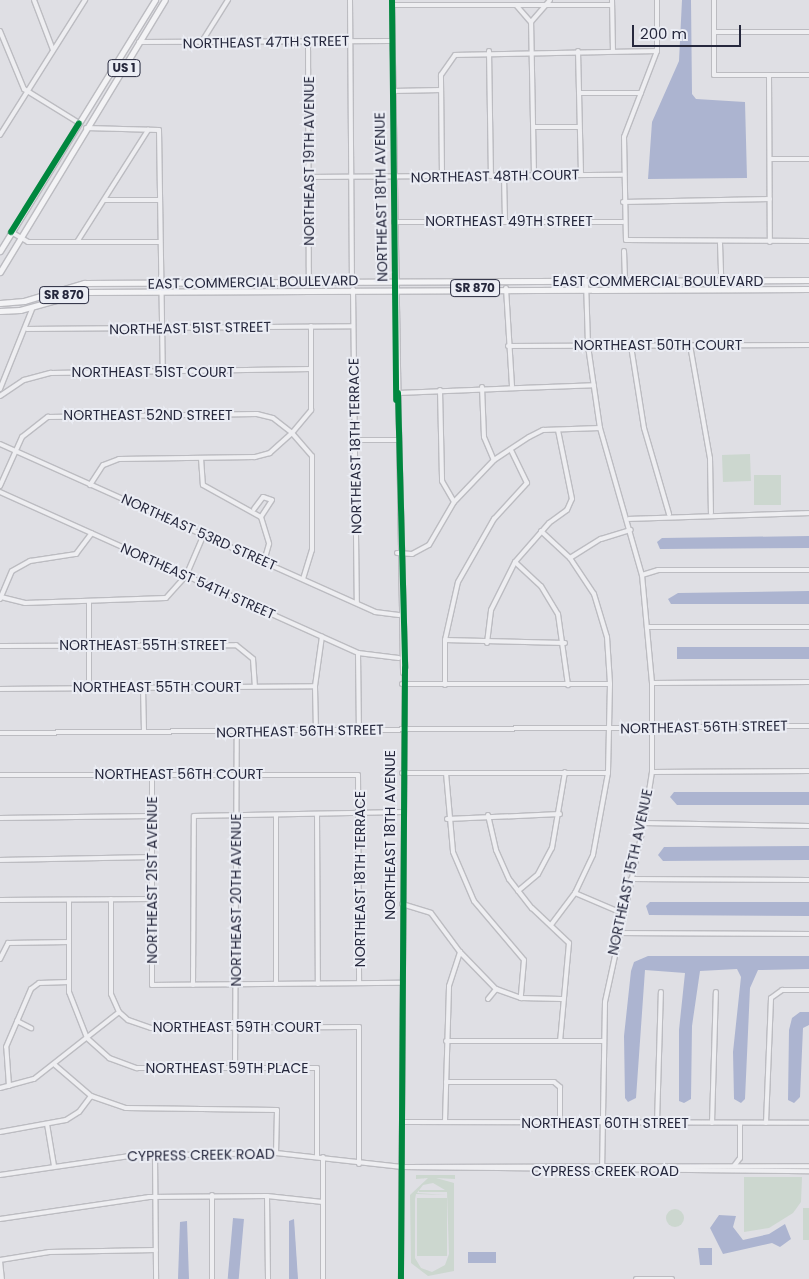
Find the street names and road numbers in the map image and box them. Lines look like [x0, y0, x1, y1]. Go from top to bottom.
street label: NORTHEAST 47TH STREET [183, 32, 349, 52]
road number: US 1 [106, 58, 142, 78]
street label: NORTHEAST 19TH AVENUE [301, 76, 317, 246]
street label: NORTHEAST 18TH AVENUE [371, 112, 391, 282]
street label: NORTHEAST 48TH COURT [410, 166, 580, 186]
street label: NORTHEAST 49TH STREET [425, 213, 593, 229]
street label: EAST COMMERCIAL BOULEVARD [147, 272, 359, 292]
street label: EAST COMMERCIAL BOULEVARD [553, 273, 763, 289]
road number: SR 870 [450, 278, 500, 298]
road number: SR 870 [39, 286, 89, 304]
street label: NORTHEAST 51ST STREET [109, 318, 271, 338]
street label: NORTHEAST 50TH COURT [574, 337, 742, 353]
street label: NORTHEAST 18TH TERRACE [345, 358, 365, 534]
street label: NORTHEAST 51ST COURT [72, 364, 234, 380]
street label: NORTHEAST 52ND STREET [63, 407, 233, 423]
street label: NORTHEAST 53RD STREET [119, 490, 279, 574]
street label: NORTHEAST 54TH STREET [118, 539, 278, 623]
street label: NORTHEAST 55TH STREET [59, 637, 227, 653]
street label: NORTHEAST 55TH COURT [73, 679, 241, 695]
street label: NORTHEAST 56TH STREET [620, 717, 788, 737]
street label: NORTHEAST 56TH STREET [216, 721, 384, 741]
street label: NORTHEAST 18TH AVENUE [382, 750, 398, 920]
street label: NORTHEAST 56TH COURT [95, 766, 263, 782]
street label: NORTHEAST 15TH AVENUE [604, 787, 656, 957]
street label: NORTHEAST 18TH TERRACE [352, 791, 368, 967]
street label: NORTHEAST 21ST AVENUE [144, 796, 160, 964]
street label: NORTHEAST 20TH AVENUE [228, 813, 244, 987]
street label: NORTHEAST 59TH COURT [153, 1019, 321, 1035]
street label: NORTHEAST 59TH PLACE [146, 1060, 308, 1076]
street label: NORTHEAST 60TH STREET [521, 1115, 689, 1131]
street label: CYPRESS CREEK ROAD [127, 1145, 275, 1165]
street label: CYPRESS CREEK ROAD [531, 1163, 679, 1179]

